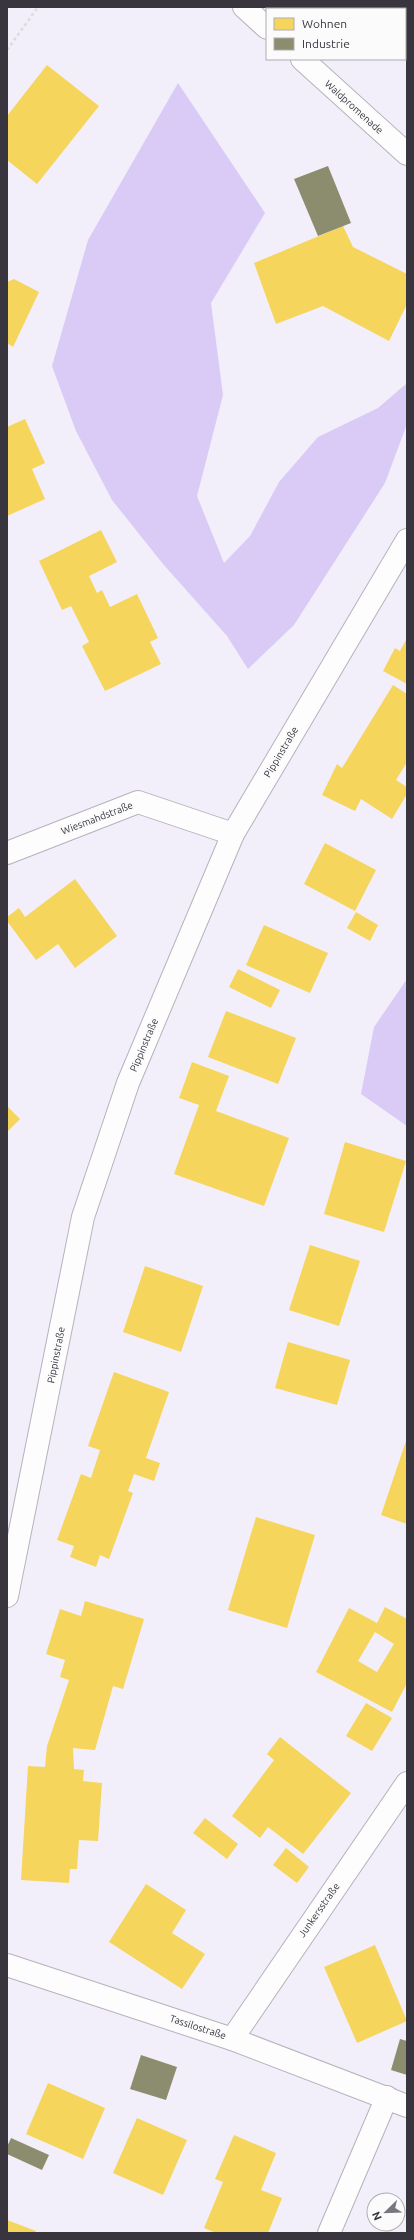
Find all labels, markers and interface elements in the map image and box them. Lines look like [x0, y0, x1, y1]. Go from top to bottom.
legend [266, 8, 406, 60]
text: Wohnen [302, 17, 347, 30]
text: Industrie [302, 37, 350, 50]
street label: Waldpromenade [323, 78, 385, 136]
street label: Pippinstraße [262, 725, 300, 779]
street label: Wiesmahdstraße [60, 799, 134, 837]
street label: Pippinstraße [128, 1017, 160, 1073]
street label: Pippinstraße [45, 1326, 67, 1384]
street label: Junkersstraße [296, 1881, 342, 1939]
street label: Tassilostraße [168, 2013, 228, 2041]
north arrow [366, 2192, 406, 2232]
text: N [370, 2210, 384, 2222]

